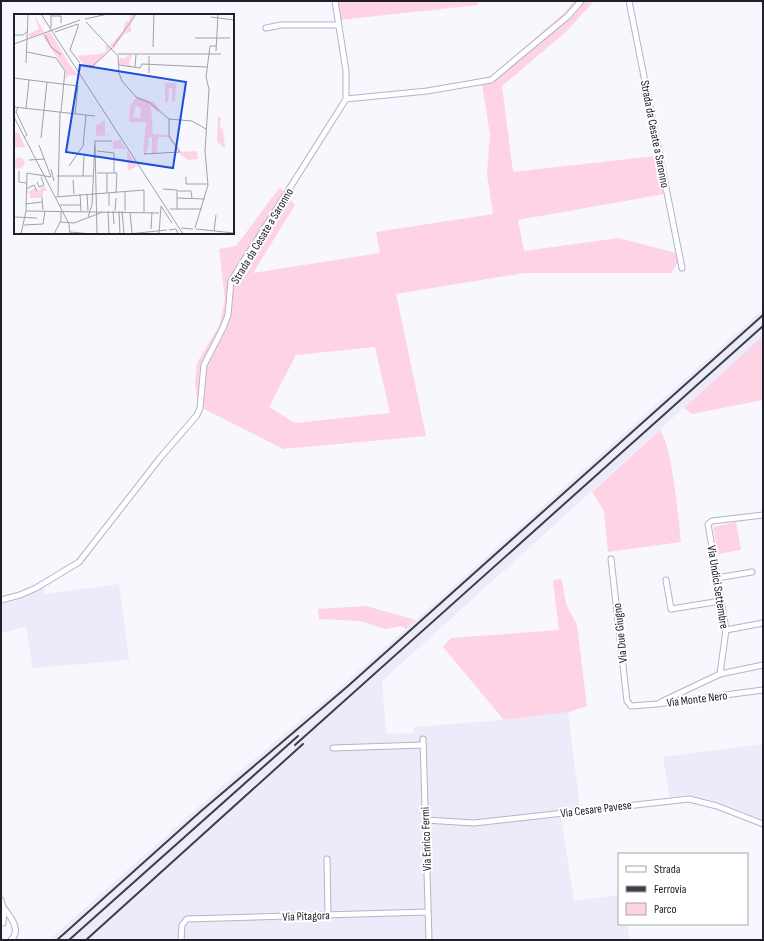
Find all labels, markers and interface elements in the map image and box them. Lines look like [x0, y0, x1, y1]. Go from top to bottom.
inset map [14, 14, 234, 234]
street label: Strada da Cesate a Saronno [637, 79, 672, 189]
street label: Strada da Cesate a Saronno [228, 186, 297, 287]
street label: Via Undici Settembre [704, 544, 732, 630]
street label: Via Due Giugno [610, 602, 631, 664]
street label: Via Monte Nero [666, 688, 728, 711]
street label: Via Cesare Pavese [560, 798, 633, 821]
street label: Via Enrico Fermi [418, 807, 435, 871]
legend [618, 853, 748, 925]
text: Strada [654, 862, 681, 877]
text: Ferrovia [654, 882, 687, 897]
text: Parco [654, 902, 677, 917]
street label: Via Pitagora [282, 908, 330, 925]

